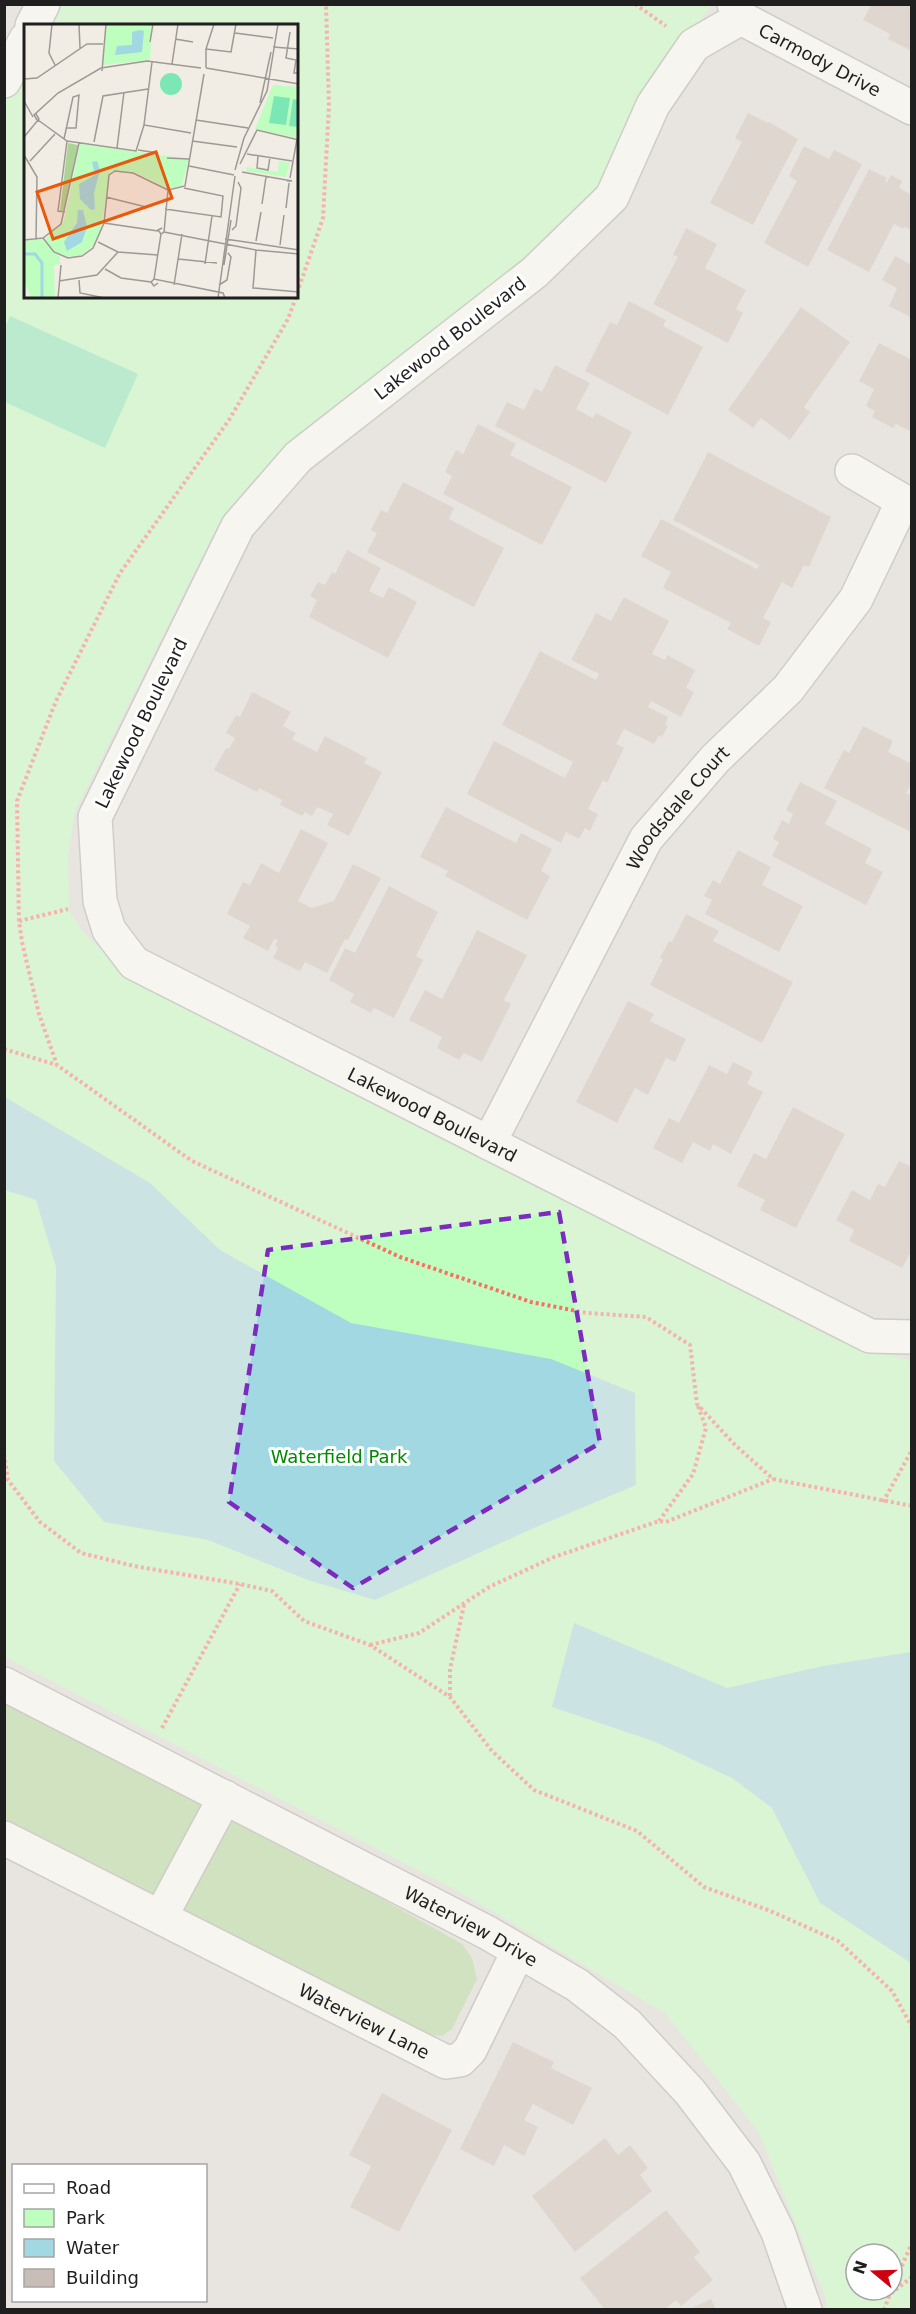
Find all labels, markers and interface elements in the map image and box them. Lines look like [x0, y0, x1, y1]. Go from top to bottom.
street label: Carmody Drive [755, 19, 885, 100]
inset map [24, 24, 298, 298]
street label: Lakewood Boulevard [370, 272, 530, 404]
street label: Lakewood Boulevard [91, 634, 191, 812]
street label: Woodsdale Court [622, 741, 733, 873]
street label: Lakewood Boulevard [344, 1063, 521, 1166]
park label: Waterfield Park [271, 1446, 408, 1467]
street label: Waterview Drive [401, 1881, 542, 1970]
street label: Waterview Lane [295, 1979, 433, 2063]
legend [12, 2164, 207, 2302]
text: Road [66, 2177, 111, 2198]
text: Park [66, 2207, 105, 2228]
text: Water [66, 2237, 120, 2258]
north arrow [844, 2242, 904, 2302]
text: N [849, 2258, 871, 2277]
text: Building [66, 2267, 139, 2288]

